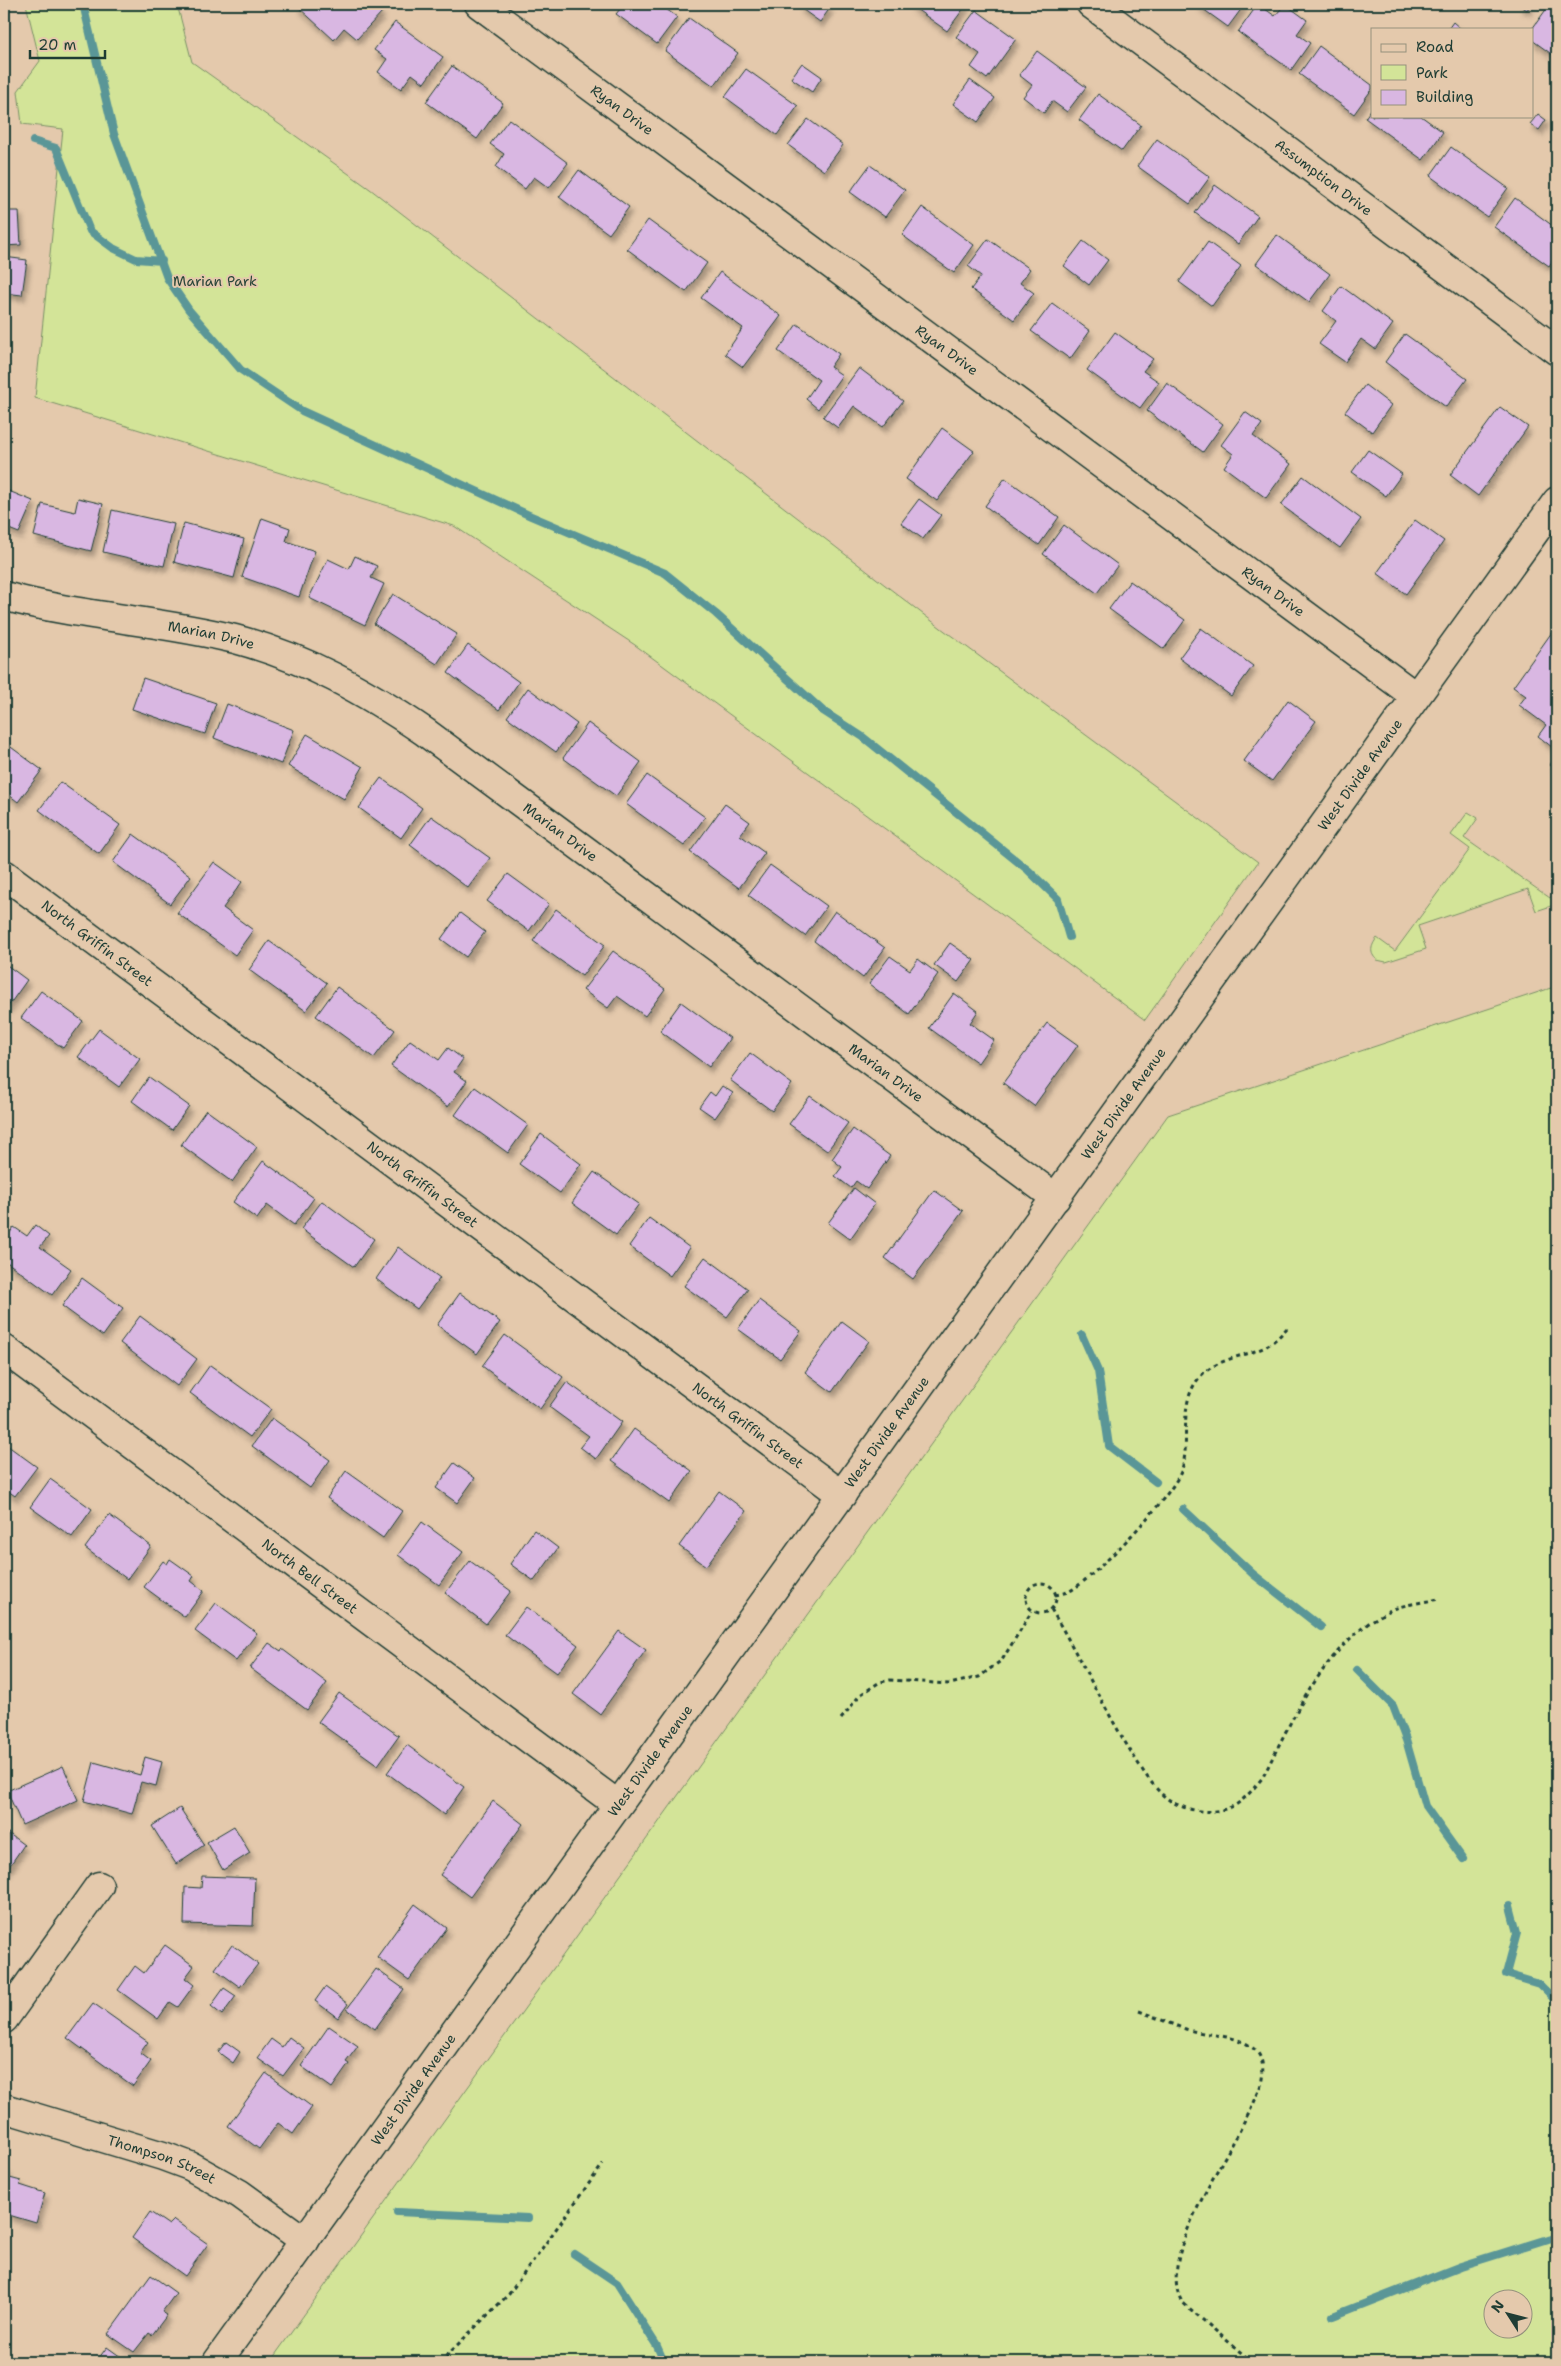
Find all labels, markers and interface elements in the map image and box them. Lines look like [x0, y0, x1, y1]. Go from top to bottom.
scale bar [30, 28, 105, 60]
legend [1371, 28, 1534, 118]
text: 20 m [38, 35, 77, 55]
text: Road [1416, 37, 1454, 57]
text: Park [1416, 63, 1448, 83]
street label: Ryan Drive [587, 81, 657, 139]
text: Building [1416, 87, 1473, 107]
street label: Assumption Drive [1271, 135, 1376, 219]
park label: Marian Park [173, 272, 257, 290]
street label: Ryan Drive [912, 321, 982, 379]
street label: Ryan Drive [1238, 562, 1309, 621]
street label: Marian Drive [167, 617, 257, 653]
street label: West Divide Avenue [1314, 715, 1406, 834]
street label: Marian Drive [520, 799, 601, 865]
street label: North Griffin Street [38, 896, 156, 990]
street label: Marian Drive [845, 1039, 927, 1106]
street label: West Divide Avenue [1077, 1044, 1170, 1163]
street label: North Griffin Street [363, 1137, 482, 1231]
street label: West Divide Avenue [840, 1373, 933, 1491]
street label: North Griffin Street [689, 1378, 807, 1472]
street label: North Bell Street [258, 1535, 361, 1618]
street label: West Divide Avenue [604, 1701, 696, 1820]
street label: West Divide Avenue [367, 2030, 460, 2149]
street label: Thompson Street [105, 2131, 219, 2188]
north arrow [1484, 2288, 1534, 2338]
text: N [1487, 2297, 1508, 2316]

